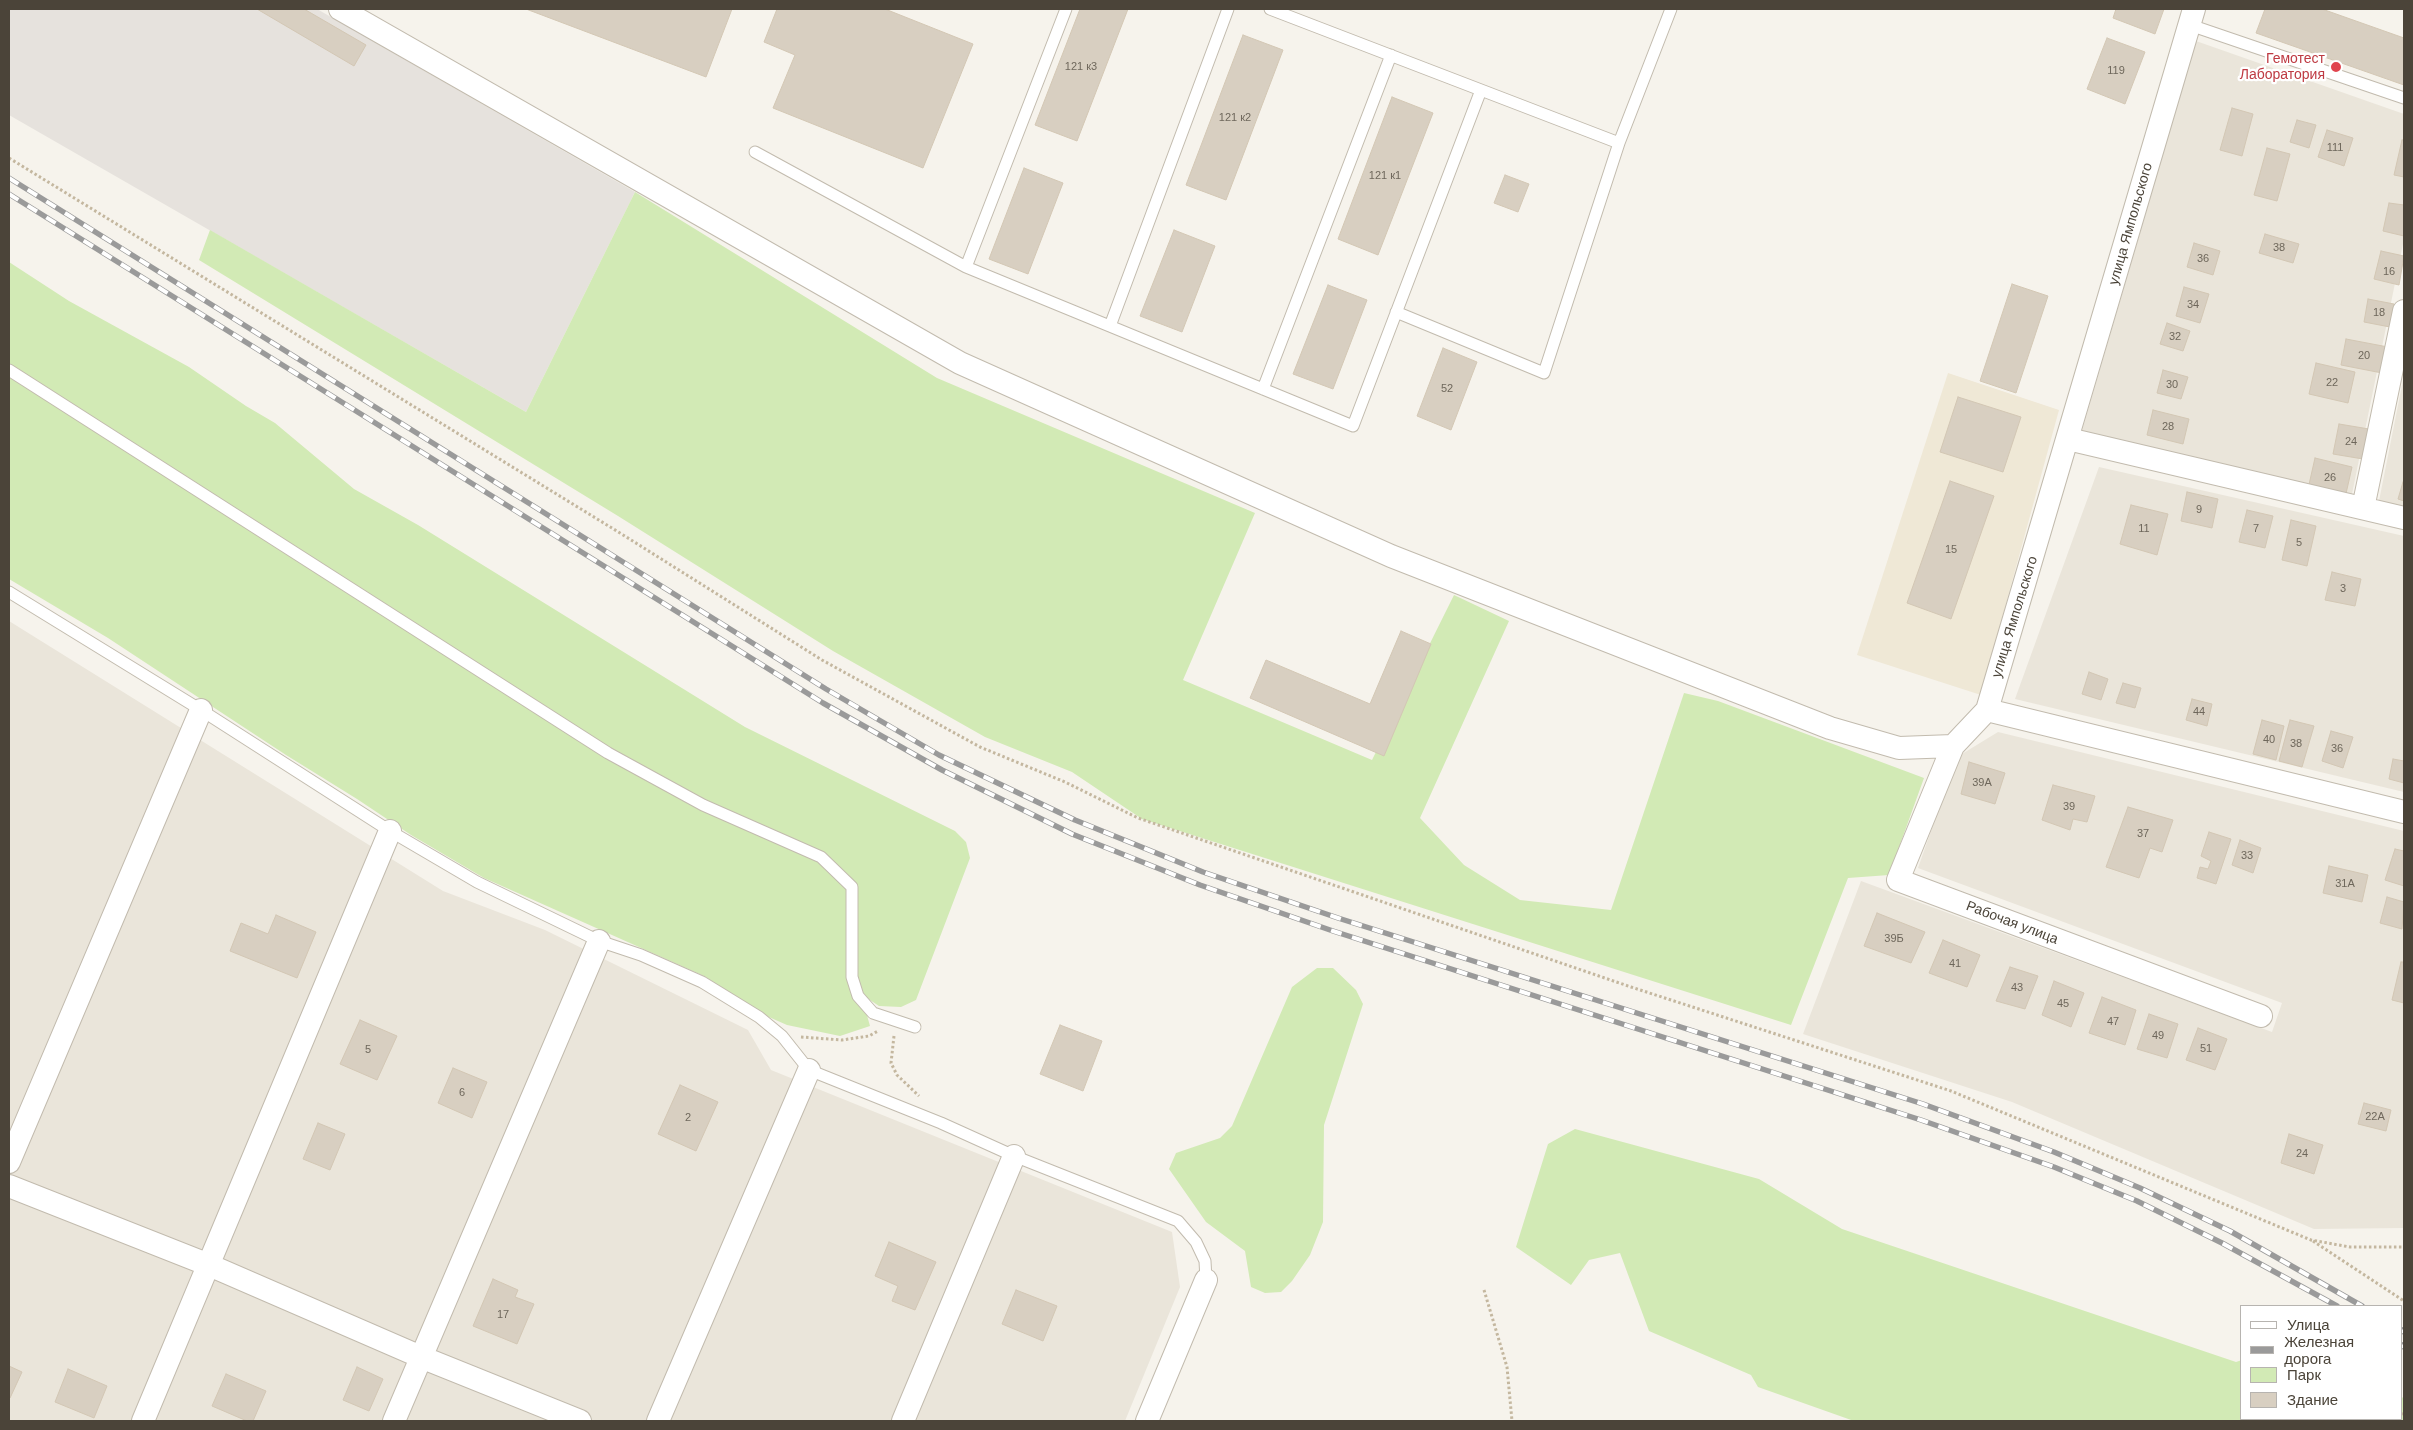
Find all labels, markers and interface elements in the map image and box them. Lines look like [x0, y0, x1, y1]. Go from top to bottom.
place label: Гемотест Лаборатория [2240, 51, 2325, 84]
house number: 121 к3 [1065, 60, 1097, 74]
marker: Гемотест Лаборатория [2329, 60, 2343, 74]
house number: 119 [2107, 64, 2125, 78]
house number: 121 к2 [1219, 111, 1251, 125]
house number: 111 [2327, 141, 2343, 155]
street label: улица Ямпольского [2106, 161, 2156, 287]
house number: 121 к1 [1369, 169, 1401, 183]
house number: 38 [2273, 241, 2285, 255]
house number: 36 [2197, 252, 2209, 266]
house number: 16 [2383, 265, 2395, 279]
house number: 34 [2187, 298, 2199, 312]
house number: 18 [2373, 306, 2385, 320]
house number: 32 [2169, 330, 2181, 344]
house number: 20 [2358, 349, 2370, 363]
house number: 22 [2326, 376, 2338, 390]
house number: 30 [2166, 378, 2178, 392]
house number: 52 [1441, 382, 1453, 396]
house number: 28 [2162, 420, 2174, 434]
house number: 24 [2345, 435, 2357, 449]
house number: 26 [2324, 471, 2336, 485]
house number: 9 [2196, 503, 2202, 517]
house number: 11 [2138, 522, 2150, 536]
house number: 7 [2253, 522, 2259, 536]
house number: 5 [2296, 536, 2302, 550]
house number: 15 [1945, 543, 1957, 557]
street label: улица Ямпольского [1989, 554, 2041, 680]
house number: 3 [2340, 582, 2346, 596]
house number: 44 [2193, 705, 2205, 719]
house number: 40 [2263, 733, 2275, 747]
house number: 38 [2290, 737, 2302, 751]
house number: 36 [2331, 742, 2343, 756]
house number: 39А [1972, 776, 1992, 790]
house number: 39 [2063, 800, 2075, 814]
house number: 37 [2137, 827, 2149, 841]
house number: 33 [2241, 849, 2253, 863]
house number: 31А [2335, 877, 2355, 891]
street label: Рабочая улица [1964, 898, 2060, 948]
house number: 39Б [1884, 932, 1904, 946]
house number: 41 [1949, 957, 1961, 971]
house number: 43 [2011, 981, 2023, 995]
house number: 45 [2057, 997, 2069, 1011]
house number: 47 [2107, 1015, 2119, 1029]
house number: 49 [2152, 1029, 2164, 1043]
house number: 51 [2200, 1042, 2212, 1056]
house number: 5 [365, 1043, 371, 1057]
house number: 6 [459, 1086, 465, 1100]
house number: 22А [2365, 1110, 2385, 1124]
house number: 2 [685, 1111, 691, 1125]
house number: 24 [2296, 1147, 2308, 1161]
legend [2240, 1305, 2403, 1420]
house number: 17 [497, 1308, 509, 1322]
text: Улица [2287, 1316, 2330, 1333]
text: Железная дорога [2284, 1333, 2354, 1367]
text: Парк [2287, 1366, 2321, 1383]
text: Здание [2287, 1391, 2338, 1408]

